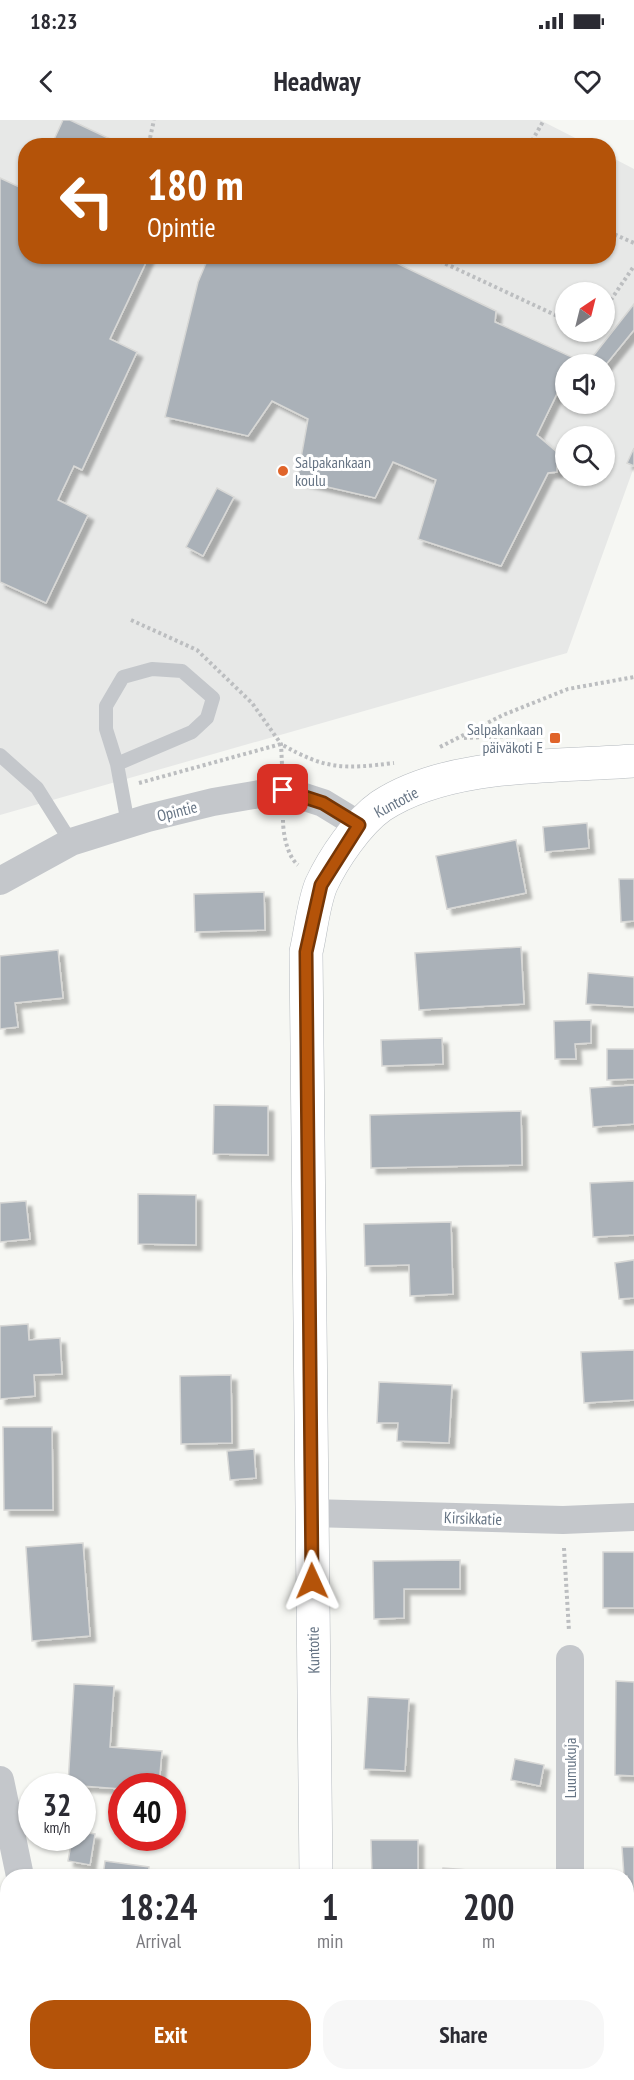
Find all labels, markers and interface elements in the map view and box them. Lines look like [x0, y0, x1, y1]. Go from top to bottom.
text: 18:23 [30, 7, 78, 35]
text: Headway [273, 64, 361, 98]
icon: back [30, 65, 63, 98]
icon: heart [571, 65, 604, 98]
text: 180 m [147, 157, 244, 212]
icon: left [48, 162, 126, 240]
text: Opintie [147, 210, 216, 244]
north arrow [555, 282, 615, 342]
map controls [555, 282, 615, 486]
button: sound [555, 354, 615, 414]
button: search [555, 426, 615, 486]
place label: Salpakankaan koulu [295, 452, 371, 490]
marker: Salpakankaan koulu [276, 464, 290, 478]
place label: Salpakankaan päiväkoti E [467, 719, 543, 757]
marker: Salpakankaan päiväkoti E [548, 731, 562, 745]
pin [257, 764, 308, 815]
icon: arrive [266, 773, 299, 806]
street label: Kuntotie [370, 782, 422, 822]
street label: Opintie [155, 796, 199, 826]
street label: Kirsikkatie [444, 1507, 502, 1529]
position arrow [280, 1549, 344, 1613]
street label: Kuntotie [303, 1626, 323, 1674]
street label: Luumukuja [560, 1738, 580, 1798]
speed limit sign: 40 [108, 1773, 186, 1851]
text: 32 [43, 1785, 71, 1824]
text: km/h [44, 1818, 70, 1837]
text: 18:24 [120, 1883, 197, 1930]
text: 1 [321, 1883, 339, 1930]
text: 200 [463, 1883, 514, 1930]
text: Arrival [136, 1928, 181, 1954]
text: min [317, 1928, 343, 1954]
text: m [482, 1928, 495, 1954]
button: Exit [30, 2000, 311, 2069]
button: Share [323, 2000, 604, 2069]

